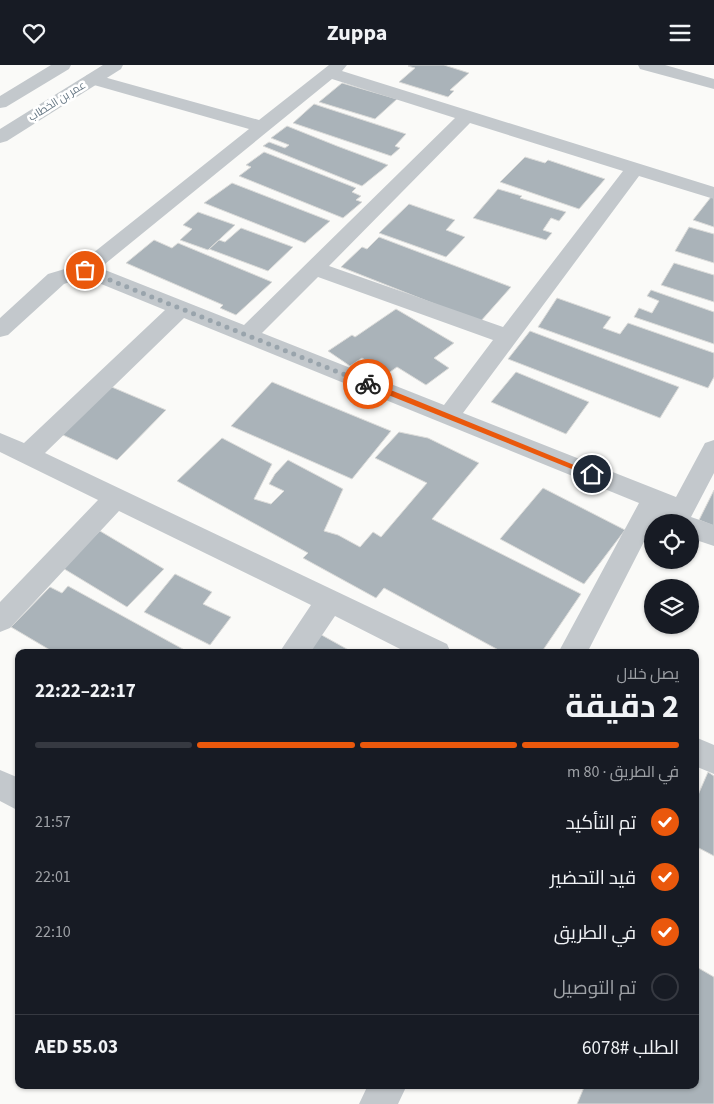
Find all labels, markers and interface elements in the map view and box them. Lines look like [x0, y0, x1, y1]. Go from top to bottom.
text: Zuppa [327, 17, 387, 49]
icon: heart [20, 19, 48, 47]
icon: menu [666, 19, 694, 47]
street label: عمر بن الخطاب [25, 77, 89, 125]
pin [64, 249, 106, 291]
icon: bag [71, 256, 99, 284]
courier [343, 359, 393, 409]
icon: bike [354, 370, 382, 398]
pin [571, 453, 613, 495]
icon: home [578, 460, 606, 488]
map controls [644, 514, 699, 634]
button: locate [644, 514, 699, 569]
button: layers [644, 579, 699, 634]
text: يصل خلال [616, 663, 679, 685]
text: 22:17–22:22 [35, 678, 136, 705]
text: 2 دقيقة [565, 684, 679, 730]
text: في الطريق · 80 m [567, 761, 679, 783]
icon: check [651, 808, 679, 836]
text: تم التأكيد [565, 810, 636, 837]
text: 21:57 [35, 811, 71, 833]
icon: check [651, 863, 679, 891]
text: قيد التحضير [550, 865, 636, 892]
text: 22:01 [35, 866, 71, 888]
icon: check [651, 918, 679, 946]
text: في الطريق [554, 920, 636, 947]
text: 22:10 [35, 921, 71, 943]
text: تم التوصيل [553, 975, 636, 1002]
text: AED 55.03 [35, 1034, 118, 1061]
text: الطلب #6078 [582, 1035, 679, 1062]

